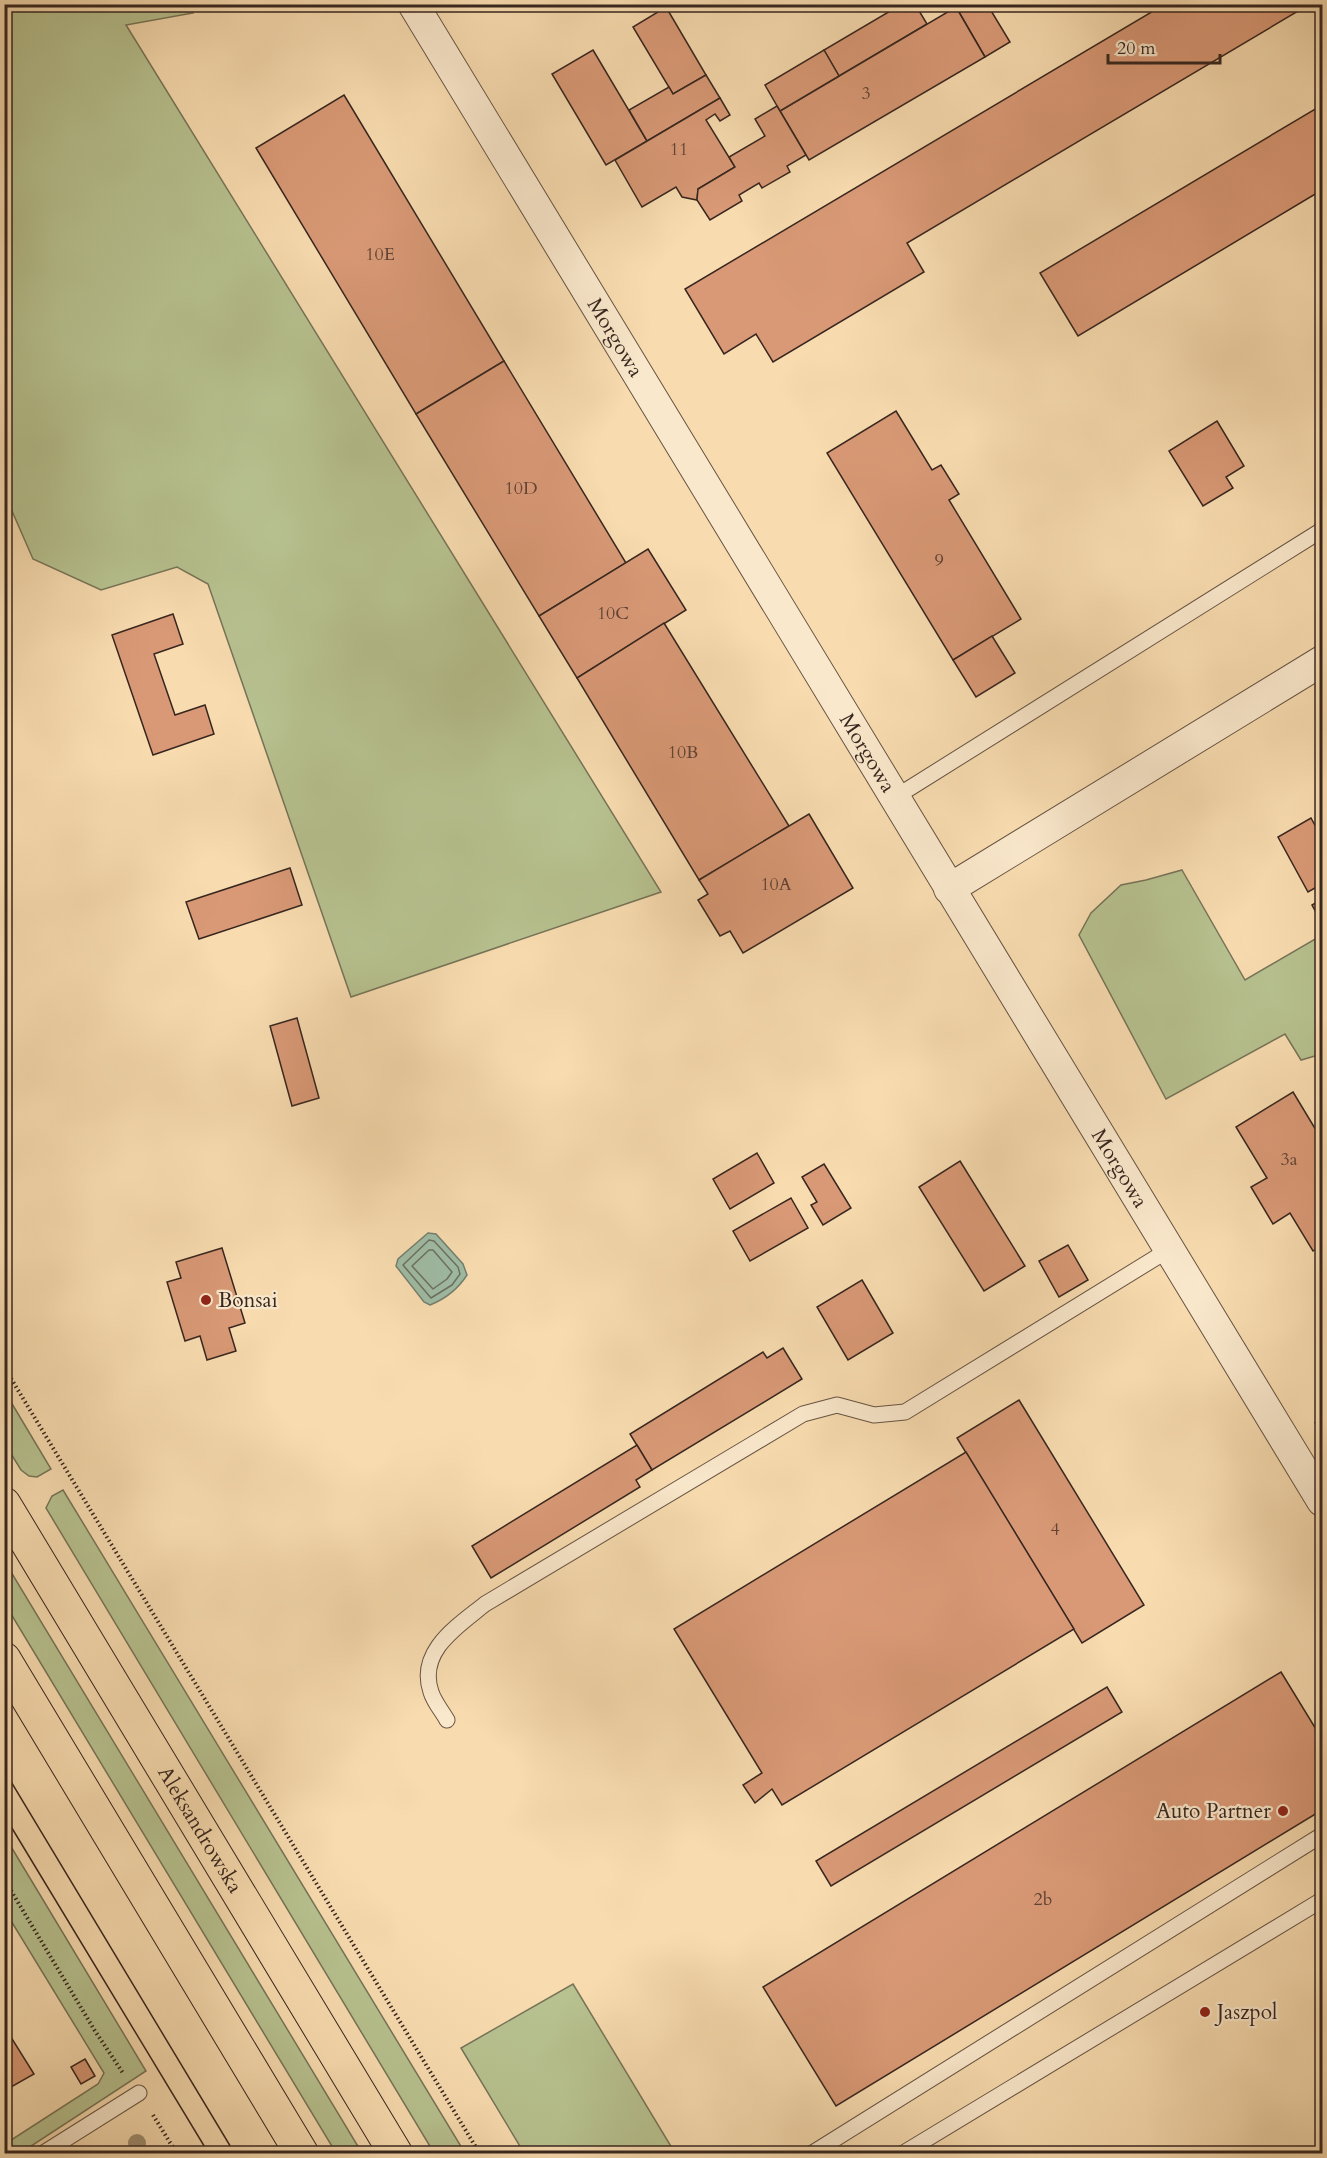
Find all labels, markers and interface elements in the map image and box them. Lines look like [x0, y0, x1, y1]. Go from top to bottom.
scale bar [1108, 27, 1220, 65]
text: 20 m [1117, 36, 1156, 61]
house number: 3 [861, 81, 871, 106]
house number: 11 [670, 137, 688, 162]
house number: 10E [365, 242, 395, 267]
street label: Morgowa [580, 293, 650, 383]
house number: 10D [504, 476, 538, 501]
house number: 9 [934, 548, 944, 573]
house number: 10C [597, 601, 629, 626]
street label: Morgowa [832, 708, 902, 798]
house number: 10B [668, 740, 698, 765]
house number: 10A [760, 872, 792, 897]
street label: Morgowa [1084, 1123, 1155, 1214]
house number: 3a [1281, 1147, 1298, 1172]
place label: Bonsai [218, 1286, 278, 1315]
marker: Bonsai [199, 1293, 213, 1307]
house number: 4 [1050, 1517, 1060, 1542]
street label: Aleksandrowska [150, 1761, 249, 1899]
place label: Auto Partner [1156, 1797, 1271, 1826]
marker: Auto Partner [1276, 1804, 1290, 1818]
house number: 2b [1034, 1887, 1052, 1912]
place label: Jaszpol [1214, 1998, 1277, 2027]
marker: Jaszpol [1198, 2005, 1212, 2019]

